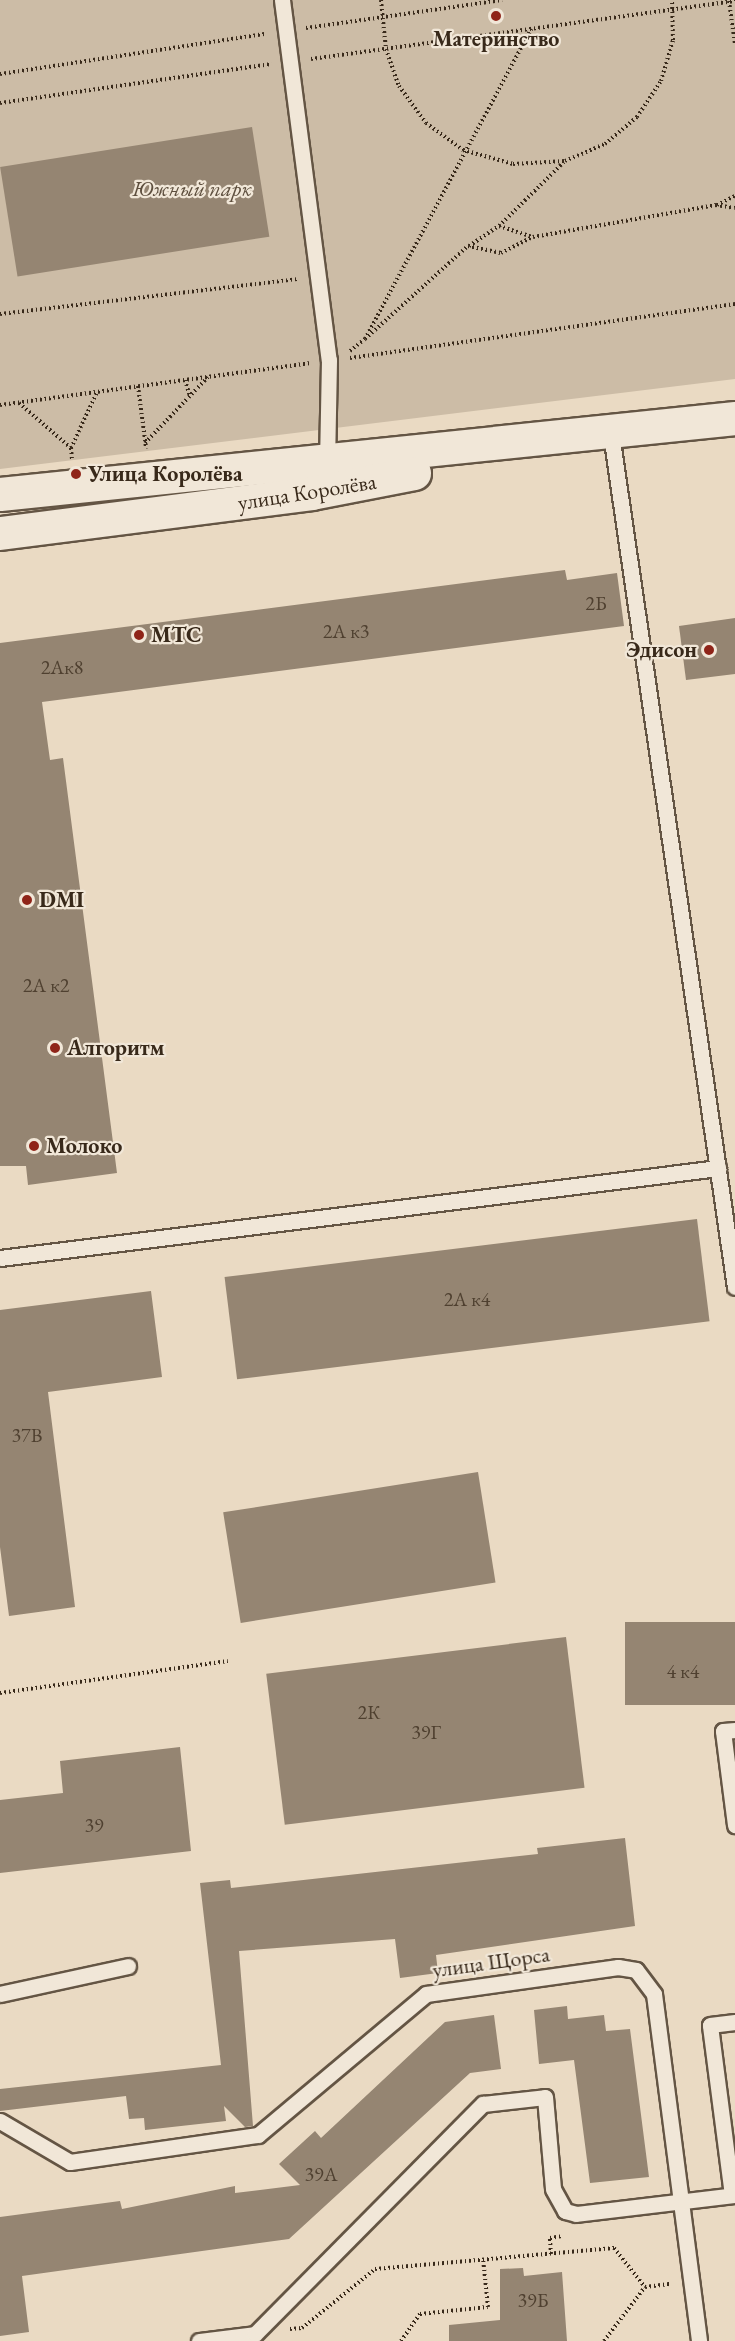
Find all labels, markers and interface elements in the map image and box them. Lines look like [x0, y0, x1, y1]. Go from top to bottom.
marker: Материнство [489, 9, 503, 23]
place label: Материнство [433, 26, 559, 52]
park label: Южный парк [132, 176, 252, 202]
place label: Улица Королёва [88, 461, 243, 487]
marker: Улица Королёва [69, 467, 83, 481]
street label: улица Королёва [236, 468, 378, 516]
house number: 2Б [585, 591, 607, 615]
house number: 2А к3 [323, 619, 369, 643]
place label: МТС [151, 622, 202, 648]
marker: МТС [132, 628, 146, 642]
place label: Эдисон [626, 637, 697, 663]
marker: Эдисон [702, 643, 716, 657]
house number: 2Ак8 [41, 655, 83, 679]
place label: DMI [39, 887, 84, 913]
marker: DMI [20, 893, 34, 907]
house number: 2А к2 [23, 973, 69, 997]
place label: Алгоритм [67, 1035, 165, 1061]
marker: Алгоритм [48, 1041, 62, 1055]
place label: Молоко [46, 1133, 122, 1159]
marker: Молоко [27, 1139, 41, 1153]
house number: 2А к4 [444, 1287, 490, 1311]
house number: 37В [12, 1423, 42, 1447]
house number: 4 к4 [667, 1659, 699, 1683]
house number: 2К [358, 1700, 380, 1724]
house number: 39Г [411, 1720, 441, 1744]
house number: 39 [84, 1813, 104, 1837]
street label: улица Щорса [431, 1941, 551, 1983]
house number: 39А [304, 2162, 338, 2186]
house number: 39Б [518, 2288, 548, 2312]

